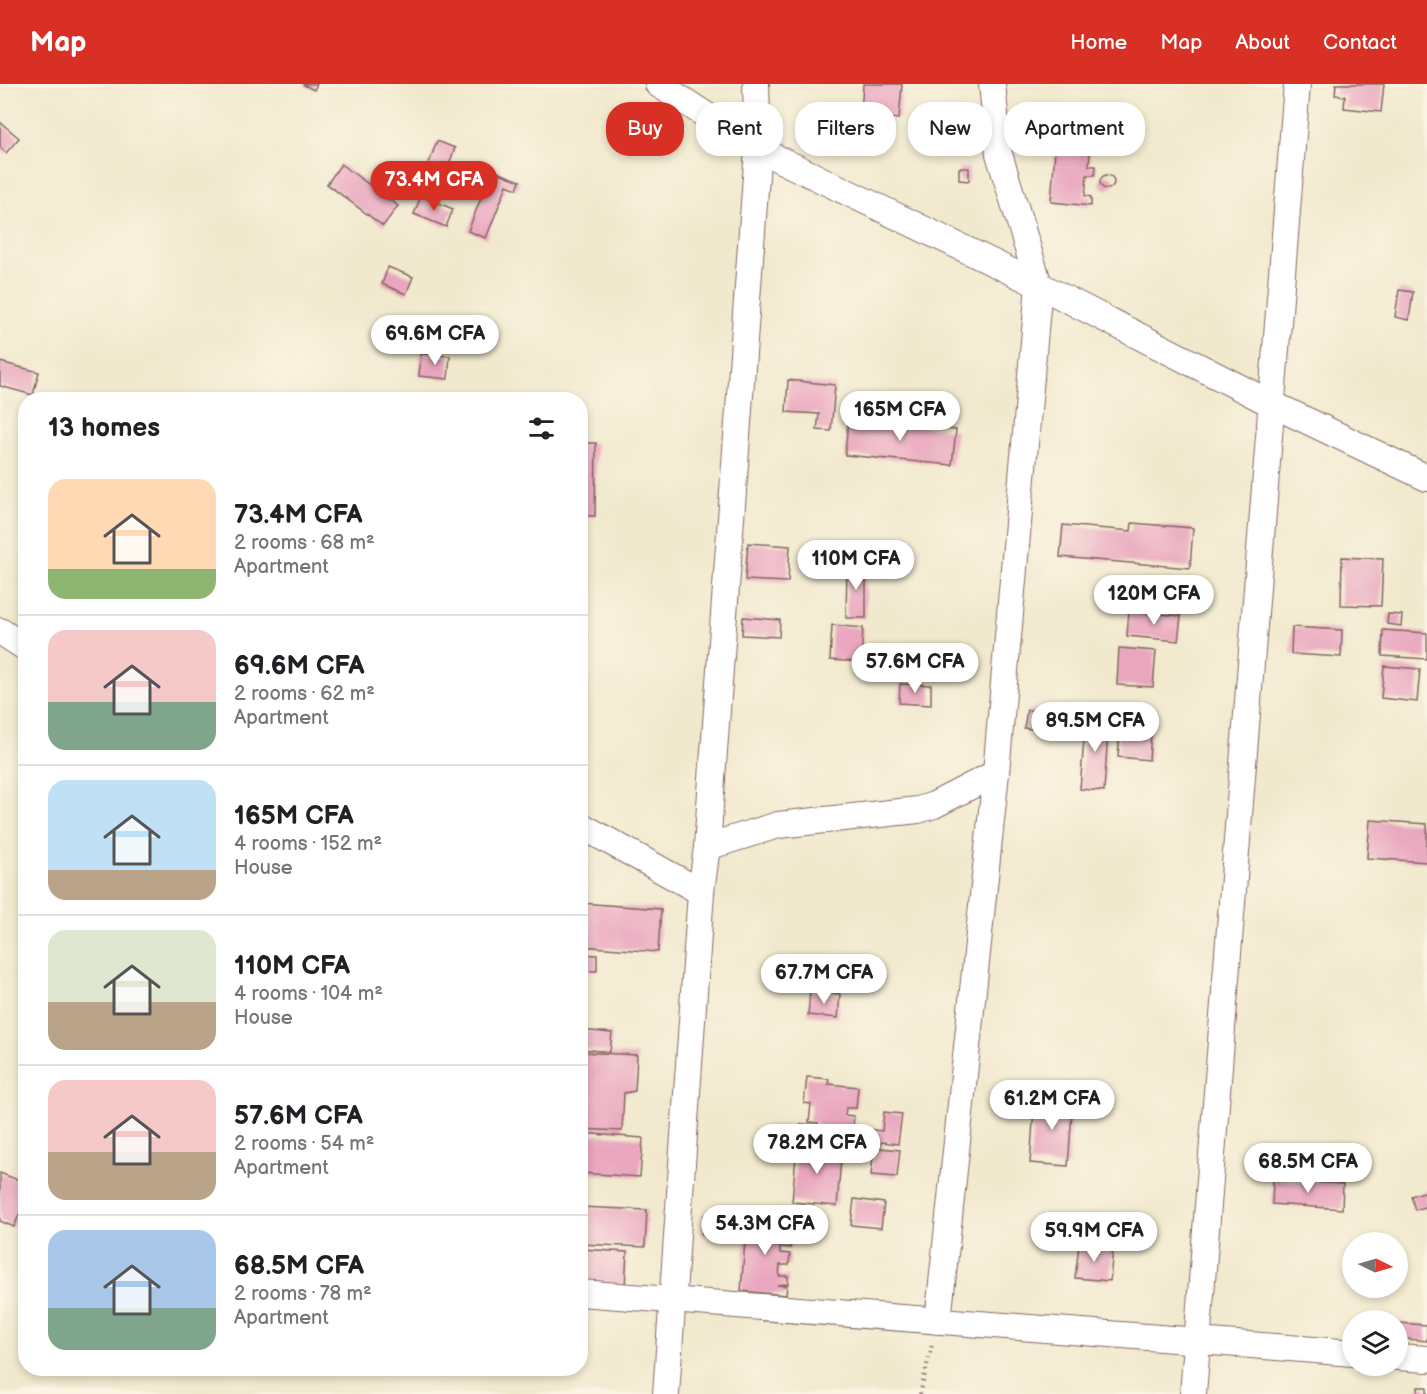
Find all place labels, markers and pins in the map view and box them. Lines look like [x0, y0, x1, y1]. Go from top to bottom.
pin: 73.4M CFA [365, 161, 503, 212]
pin: 69.6M CFA [366, 315, 504, 366]
pin: 165M CFA [838, 391, 962, 442]
pin: 110M CFA [794, 540, 918, 591]
pin: 120M CFA [1092, 575, 1216, 626]
pin: 57.6M CFA [846, 643, 984, 694]
pin: 89.5M CFA [1026, 702, 1164, 753]
pin: 67.7M CFA [755, 954, 893, 1005]
pin: 61.2M CFA [983, 1080, 1121, 1131]
pin: 78.2M CFA [748, 1124, 886, 1175]
pin: 68.5M CFA [1239, 1143, 1377, 1194]
pin: 54.3M CFA [696, 1205, 834, 1256]
pin: 59.9M CFA [1025, 1212, 1163, 1263]

